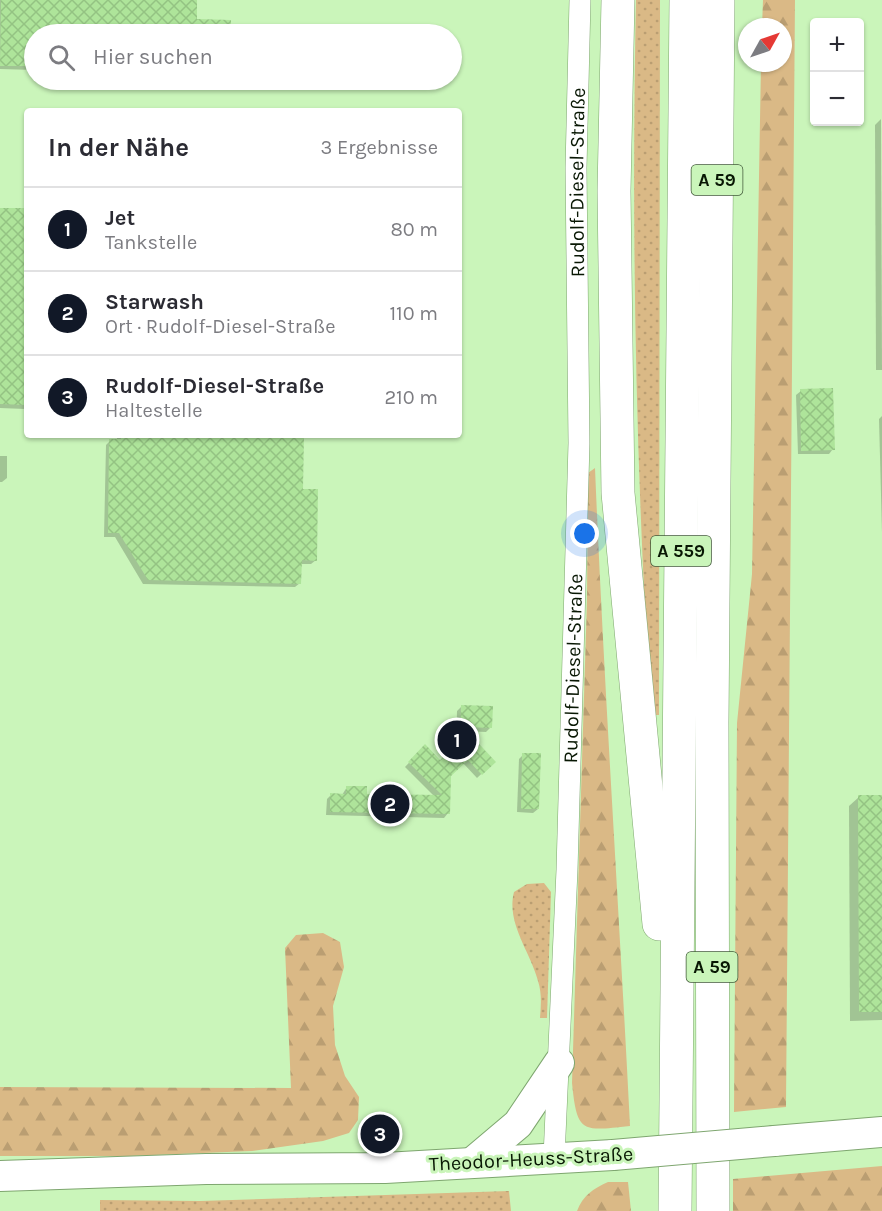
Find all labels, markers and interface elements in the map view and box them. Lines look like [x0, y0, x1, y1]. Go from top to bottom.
north arrow [738, 18, 792, 72]
map controls [810, 18, 864, 126]
button: + [810, 18, 864, 72]
search box [24, 24, 462, 90]
icon: search [45, 41, 78, 74]
text: Hier suchen [93, 44, 213, 70]
button: − [810, 72, 864, 126]
street label: Rudolf-Diesel-Straße [564, 87, 589, 278]
text: In der Nähe [48, 132, 189, 163]
text: 3 Ergebnisse [321, 136, 438, 159]
road number: A 59 [692, 165, 742, 195]
text: Jet [105, 205, 135, 231]
text: 1 [64, 218, 71, 241]
text: 80 m [390, 218, 438, 241]
text: Tankstelle [105, 231, 197, 254]
text: Starwash [105, 289, 204, 315]
text: 2 [61, 302, 74, 325]
text: 110 m [389, 302, 438, 325]
text: Ort · Rudolf-Diesel-Straße [105, 315, 335, 338]
text: Rudolf-Diesel-Straße [105, 373, 324, 399]
text: 3 [61, 386, 74, 409]
text: 210 m [384, 386, 438, 409]
text: Haltestelle [105, 399, 203, 422]
your location [570, 519, 599, 548]
road number: A 559 [651, 536, 711, 566]
street label: Rudolf-Diesel-Straße [559, 573, 587, 764]
pin: 1 [438, 718, 476, 762]
pin: 2 [370, 782, 410, 826]
road number: A 59 [686, 952, 738, 982]
pin: 3 [360, 1112, 400, 1156]
street label: Theodor-Heuss-Straße [428, 1142, 634, 1176]

